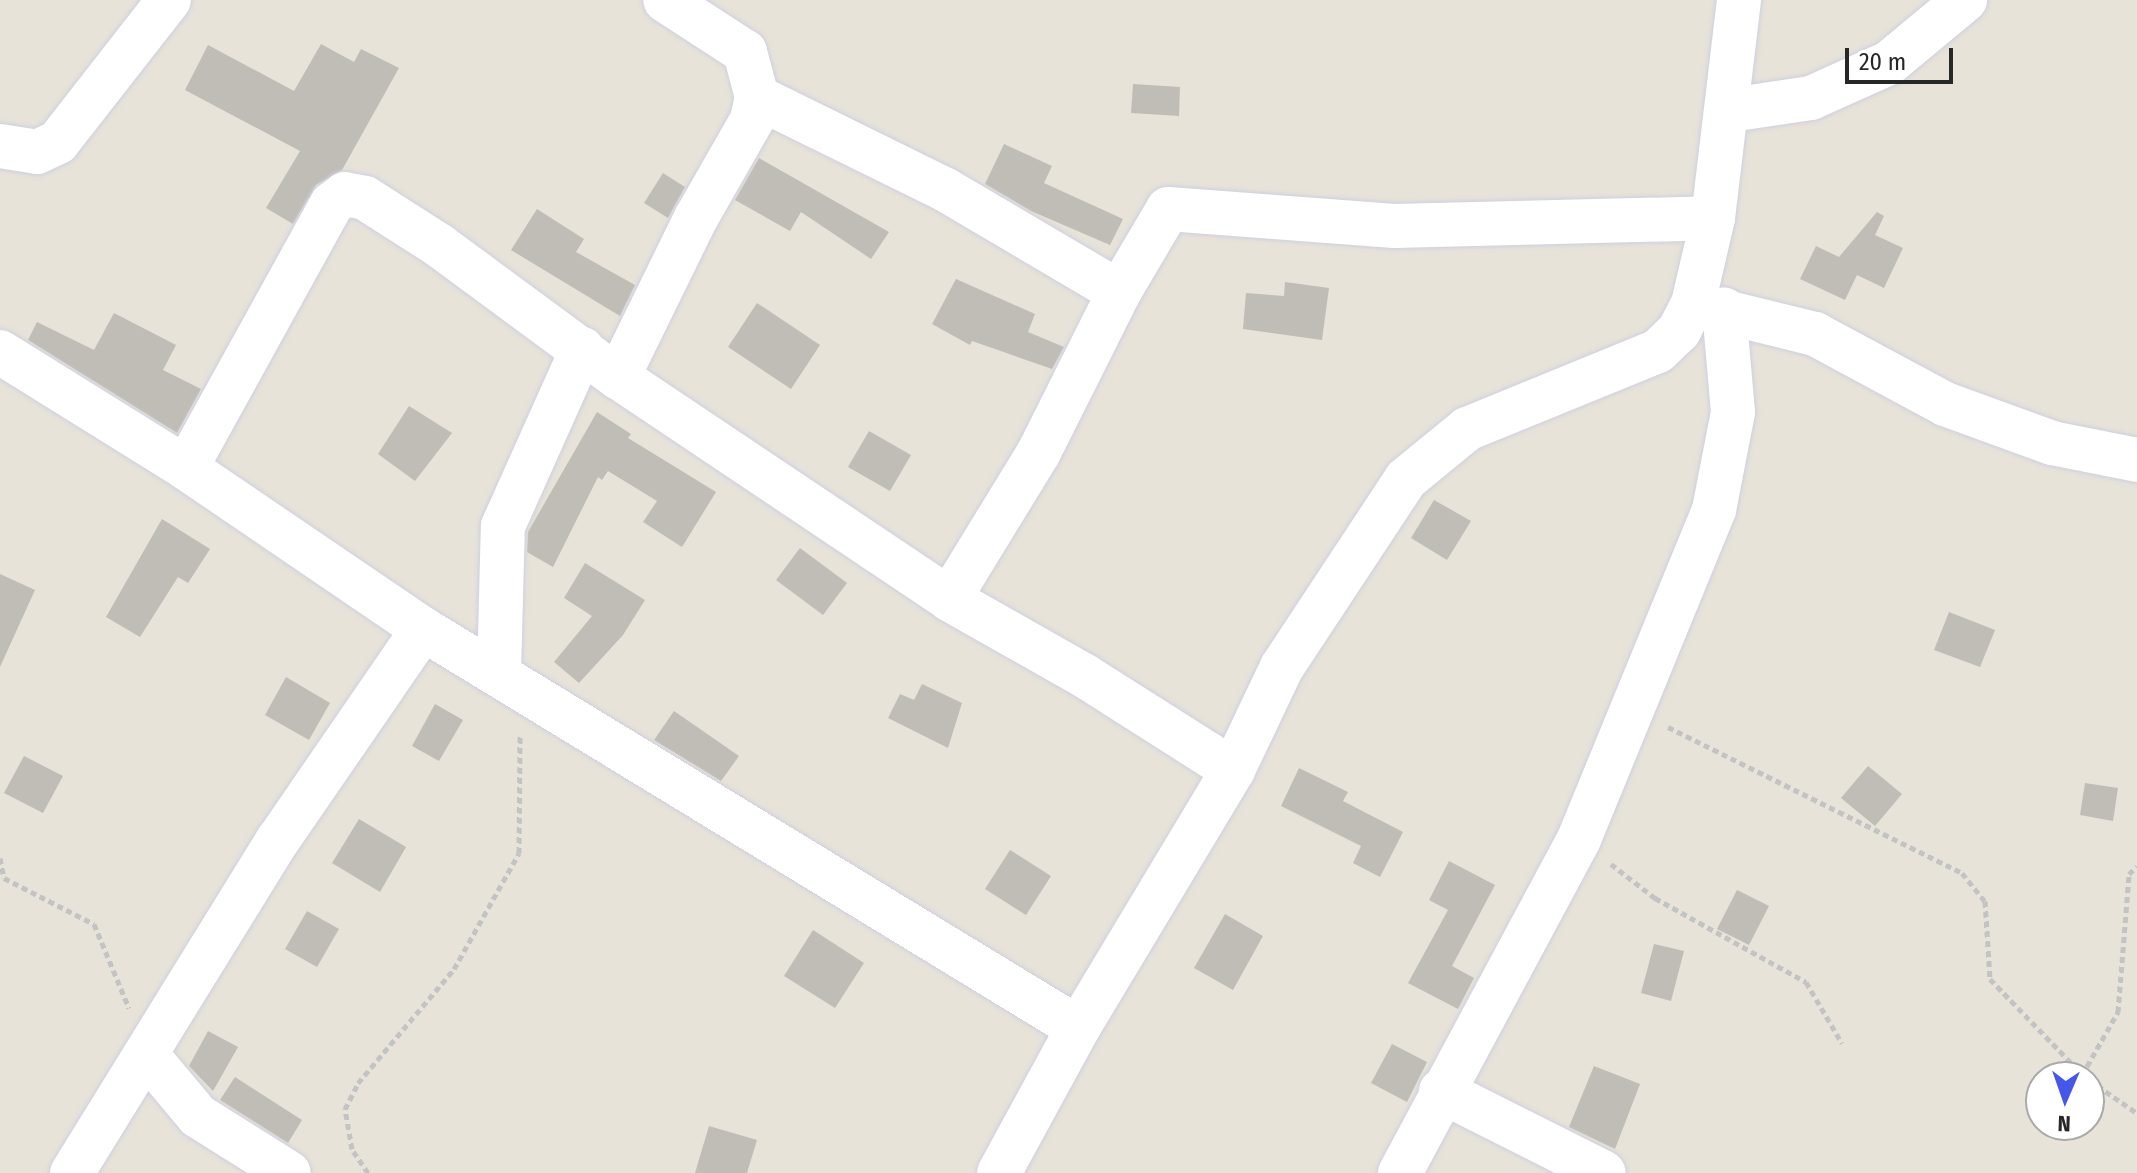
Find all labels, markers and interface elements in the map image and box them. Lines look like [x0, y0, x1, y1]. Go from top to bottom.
scale bar [1849, 32, 1957, 82]
text: 20 m [1859, 48, 1906, 76]
north arrow [2025, 1061, 2105, 1141]
text: N [2057, 1110, 2071, 1137]

